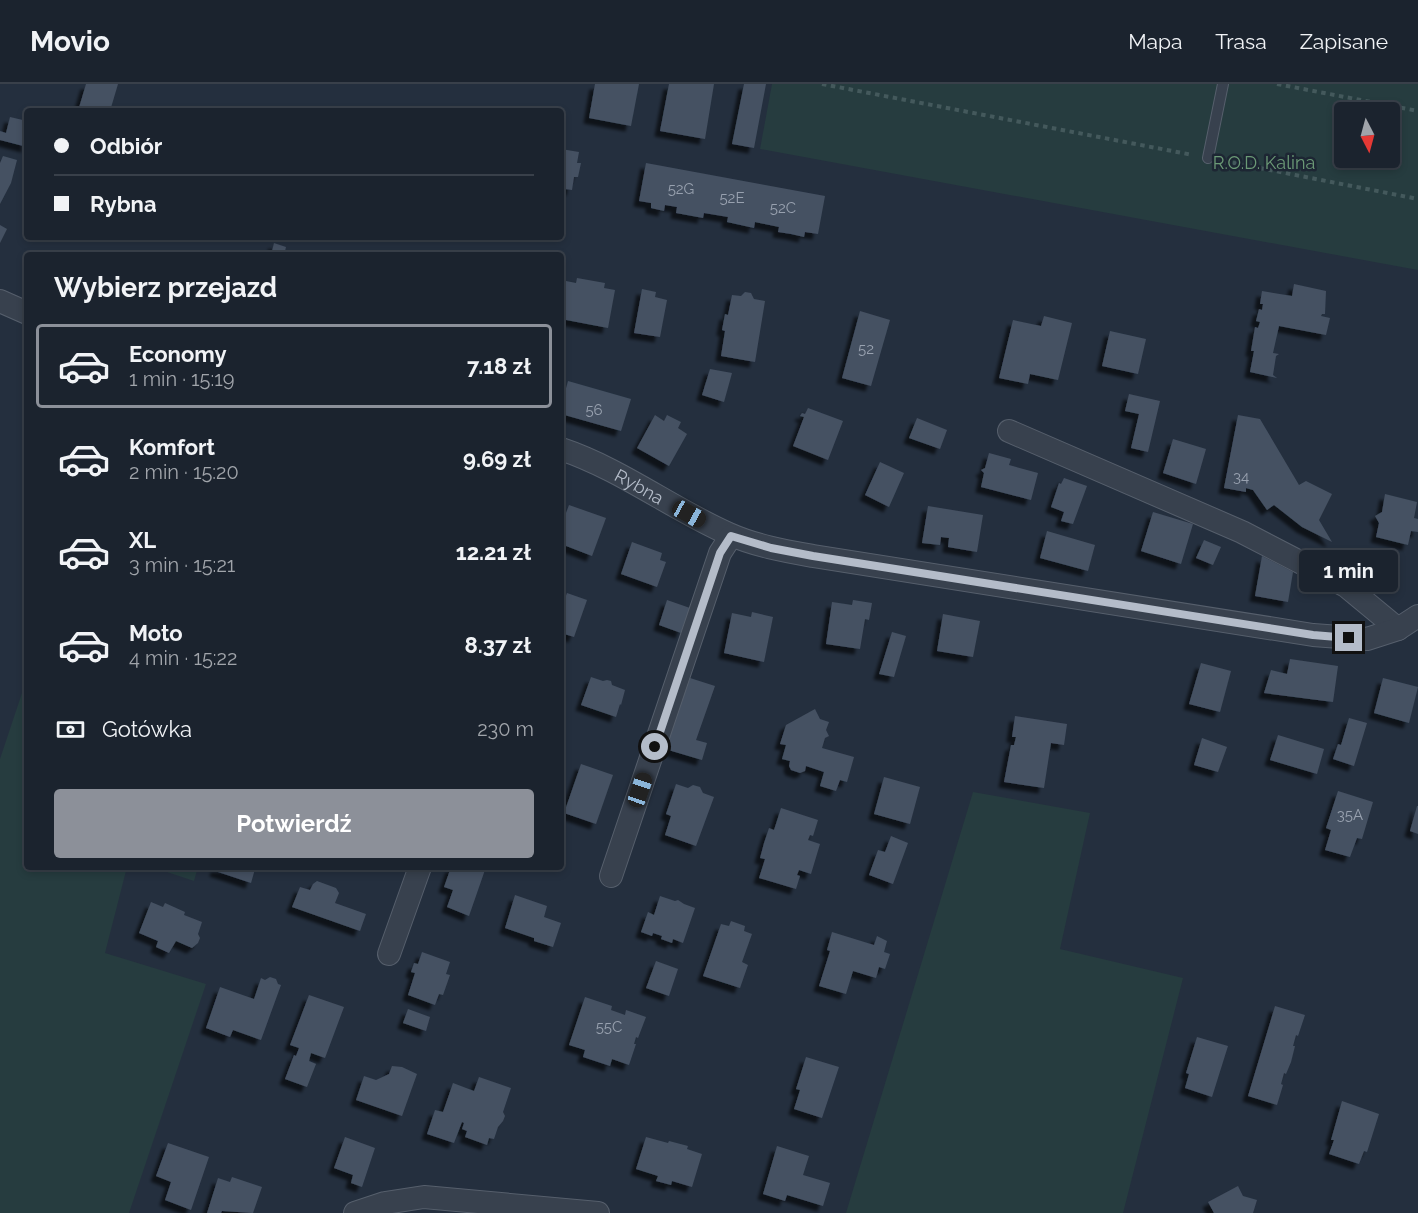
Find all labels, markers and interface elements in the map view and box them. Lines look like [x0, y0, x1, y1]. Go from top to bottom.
text: Movio [30, 25, 110, 58]
text: Mapa [1128, 29, 1182, 54]
text: Trasa [1215, 29, 1267, 54]
text: Zapisane [1300, 29, 1388, 54]
north arrow [1334, 102, 1400, 168]
map controls [1334, 102, 1400, 168]
text: Odbiór [90, 133, 162, 159]
park label: R.O.D. Kalina [1213, 152, 1315, 173]
house number: 52G [668, 180, 694, 198]
house number: 52E [719, 189, 745, 207]
text: Rybna [90, 191, 157, 217]
house number: 52C [770, 199, 796, 217]
text: Wybierz przejazd [54, 272, 277, 303]
icon: car [57, 339, 111, 393]
house number: 52 [858, 340, 874, 358]
text: Economy [129, 341, 227, 367]
text: 7.18 zł [467, 353, 531, 379]
text: 1 min · 15:19 [129, 367, 235, 391]
house number: 56 [585, 401, 603, 419]
icon: car [57, 432, 111, 486]
text: Komfort [129, 434, 215, 460]
text: 9.69 zł [463, 446, 531, 472]
text: 2 min · 15:20 [129, 460, 239, 484]
street label: Rybna [611, 464, 668, 508]
house number: 34 [1233, 468, 1249, 486]
car [669, 497, 709, 531]
icon: car [57, 525, 111, 579]
text: XL [129, 527, 156, 553]
text: 12.21 zł [456, 539, 531, 565]
callout: 1 min [1300, 551, 1398, 593]
text: 3 min · 15:21 [129, 553, 235, 577]
text: 1 min [1323, 559, 1374, 583]
icon: car [57, 618, 111, 672]
text: Moto [129, 620, 183, 646]
route end [1335, 624, 1362, 651]
text: 8.37 zł [464, 632, 531, 658]
text: 4 min · 15:22 [129, 646, 237, 670]
icon: cash [54, 713, 87, 746]
text: Gotówka [102, 716, 192, 742]
text: 230 m [477, 717, 534, 741]
route start [641, 733, 668, 760]
car [626, 770, 654, 810]
button: Potwierdź [54, 789, 534, 858]
house number: 35A [1337, 806, 1363, 824]
house number: 55C [596, 1018, 622, 1036]

